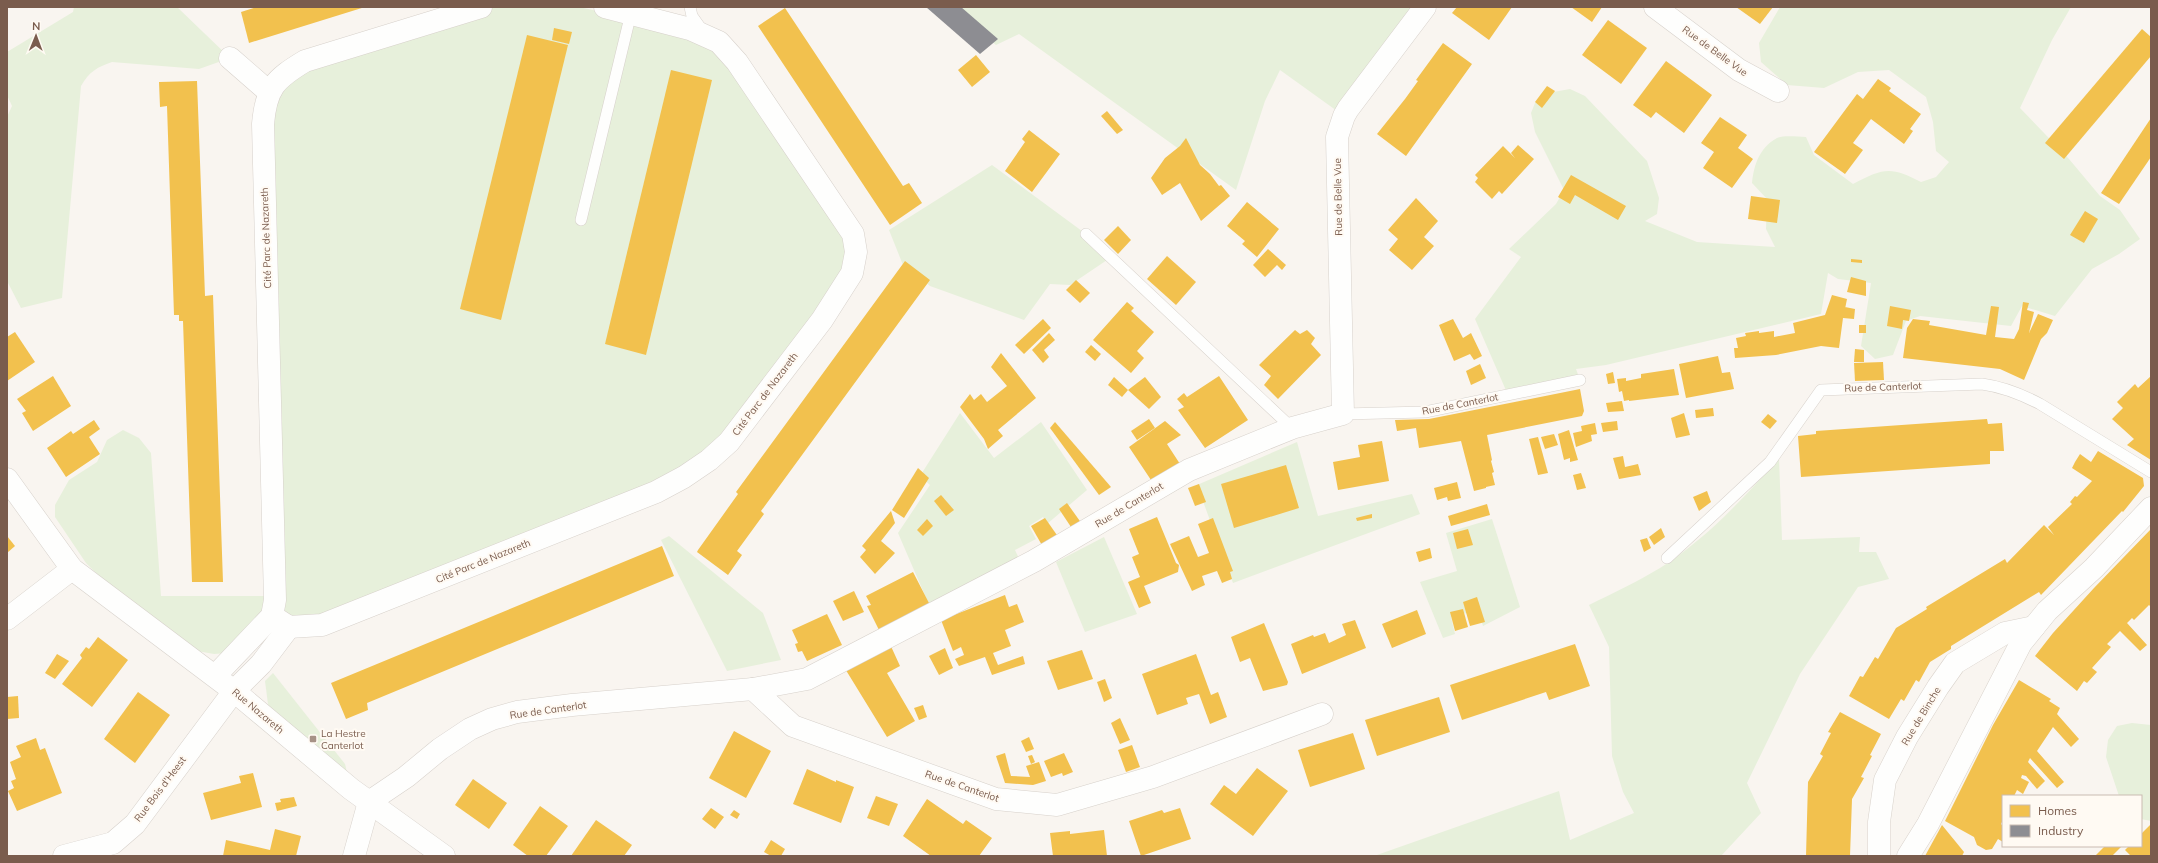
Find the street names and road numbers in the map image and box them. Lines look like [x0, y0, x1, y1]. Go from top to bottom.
street label: Rue de Belle Vue [1680, 23, 1750, 79]
street label: Rue de Belle Vue [1331, 158, 1345, 236]
street label: Cité Parc de Nazareth [258, 187, 274, 289]
street label: Cité Parc de Nazareth [729, 350, 801, 438]
street label: Rue de Canterlot [1844, 379, 1922, 395]
street label: Rue de Canterlot [1421, 390, 1500, 418]
street label: Rue de Canterlot [1092, 479, 1166, 531]
street label: Cité Parc de Nazareth [434, 536, 532, 586]
street label: Rue de Binche [1898, 684, 1944, 748]
street label: Rue Nazareth [229, 686, 287, 737]
street label: Rue de Canterlot [509, 698, 588, 722]
street label: Rue Bois d'Heest [131, 753, 189, 824]
street label: Rue de Canterlot [923, 767, 1001, 805]

